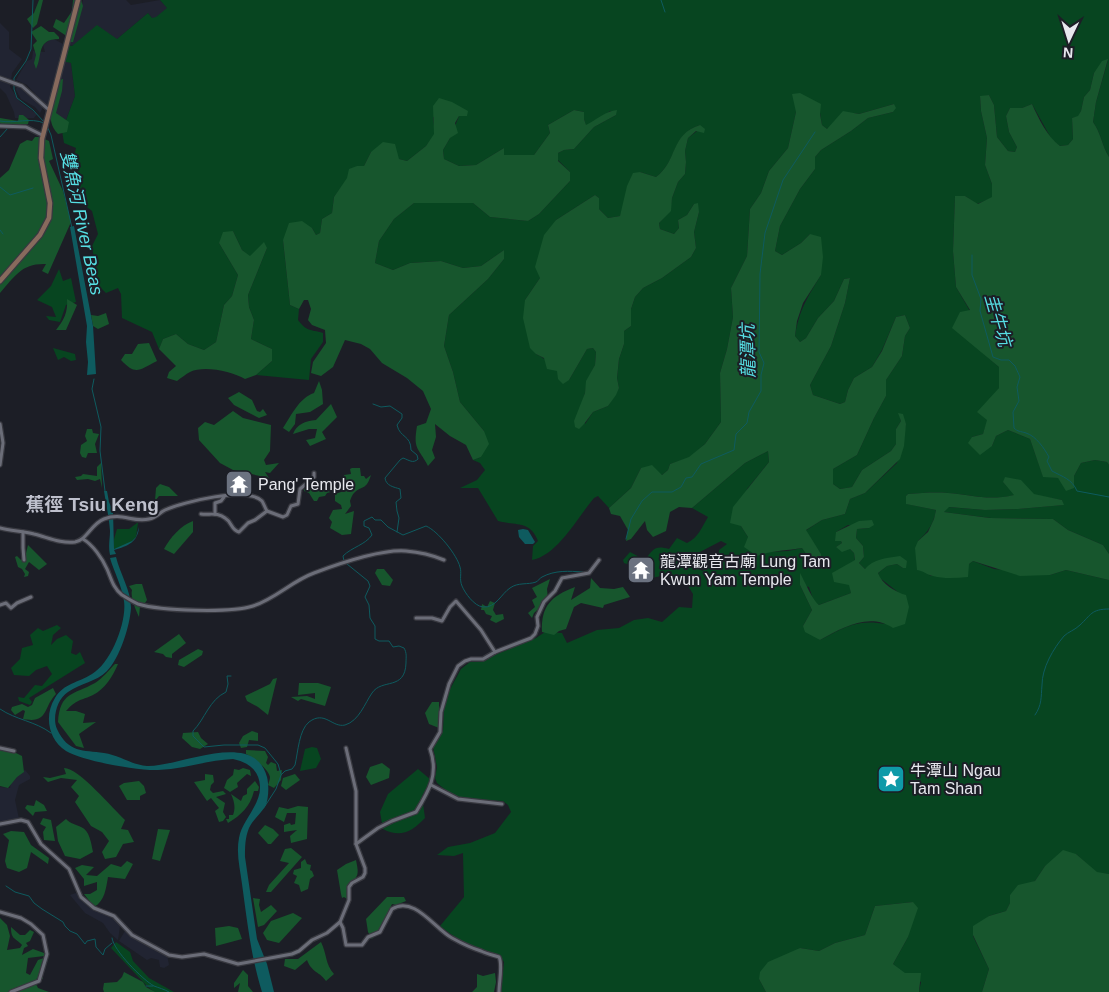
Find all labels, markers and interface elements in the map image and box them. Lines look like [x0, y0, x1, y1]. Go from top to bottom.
north arrow [1044, 15, 1094, 65]
text: N [1062, 45, 1074, 61]
water label: 雙魚河 River Beas [57, 149, 107, 297]
water label: 圭牛坑 [981, 291, 1016, 352]
water label: 龍潭坑 [737, 321, 758, 378]
temple icon: Pang' Temple [224, 469, 254, 499]
place label: Pang' Temple [258, 476, 354, 493]
district label: 蕉徑 Tsiu Keng [25, 494, 159, 515]
place label: 龍潭觀音古廟 Lung Tam Kwun Yam Temple [660, 553, 830, 588]
temple icon: 龍潭觀音古廟 Lung Tam Kwun Yam Temple [626, 555, 656, 585]
place label: 牛潭山 Ngau Tam Shan [910, 762, 1001, 797]
place icon: 牛潭山 Ngau Tam Shan [876, 764, 906, 794]

